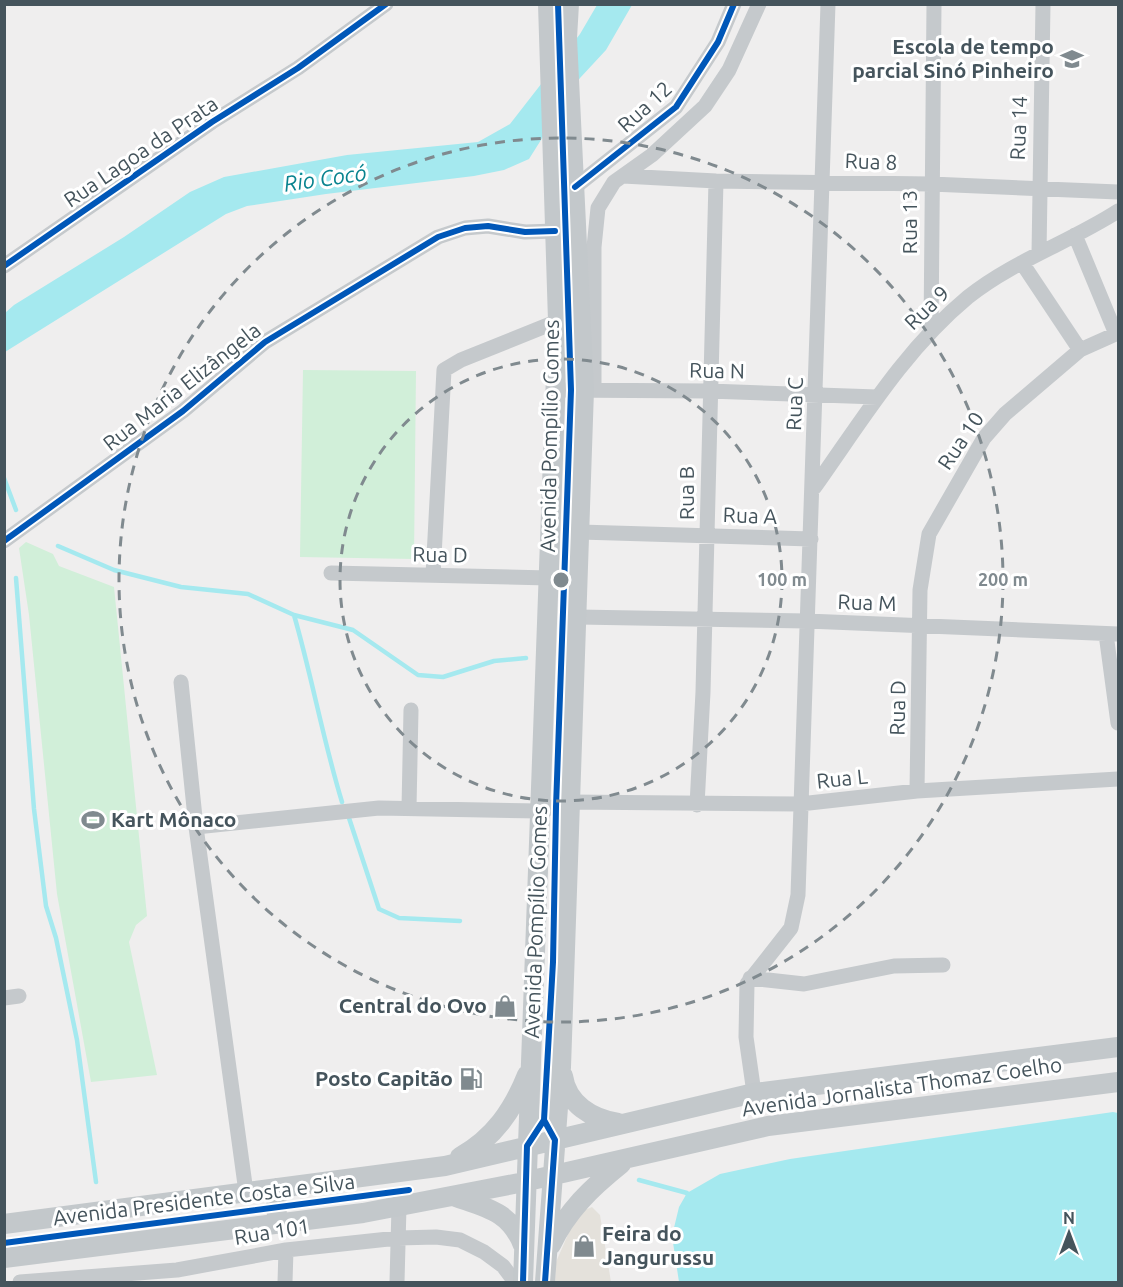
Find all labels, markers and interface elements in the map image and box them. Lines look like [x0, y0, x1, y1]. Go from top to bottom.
place label: Escola de tempo parcial Sinó Pinheiro [852, 34, 1054, 82]
school or university icon: Escola de tempo parcial Sinó Pinheiro [1059, 46, 1085, 72]
street label: Rua 12 [612, 76, 676, 137]
street label: Rua Lagoa da Prata [59, 91, 222, 212]
street label: Rua 14 [1005, 95, 1031, 161]
street label: Rua 8 [844, 148, 898, 174]
water label: Rio Cocó [282, 159, 368, 196]
street label: Rua 13 [897, 190, 921, 254]
street label: Rua 9 [899, 280, 954, 334]
street label: Rua Maria Elizângela [98, 317, 265, 455]
street label: Avenida Pompílio Gomes [535, 319, 563, 553]
street label: Rua N [689, 358, 745, 382]
street label: Rua C [781, 377, 807, 431]
street label: Rua 10 [932, 407, 988, 474]
street label: Rua B [674, 466, 698, 520]
street label: Rua A [722, 502, 778, 528]
street label: Rua D [412, 542, 468, 566]
text: 100 m [757, 569, 807, 589]
text: 200 m [978, 569, 1028, 589]
centre of rings [551, 570, 571, 590]
street label: Rua M [837, 589, 897, 615]
street label: Rua D [885, 680, 909, 736]
street label: Rua L [815, 763, 869, 793]
street label: Avenida Pompílio Gomes [519, 805, 551, 1039]
sports icon: Kart Mônaco [80, 807, 106, 833]
place label: Kart Mônaco [111, 807, 236, 831]
place label: Central do Ovo [339, 993, 487, 1017]
shop icon: Central do Ovo [492, 993, 518, 1019]
street label: Avenida Jornalista Thomaz Coelho [740, 1052, 1063, 1120]
place label: Posto Capitão [315, 1066, 453, 1090]
fuel station icon: Posto Capitão [458, 1066, 484, 1092]
street label: Avenida Presidente Costa e Silva [52, 1169, 356, 1229]
north arrow [1039, 1203, 1099, 1263]
text: N [1063, 1209, 1075, 1227]
street label: Rua 101 [232, 1213, 311, 1249]
place label: Feira do Jangurussu [602, 1221, 714, 1269]
shop icon: Feira do Jangurussu [571, 1233, 597, 1259]

